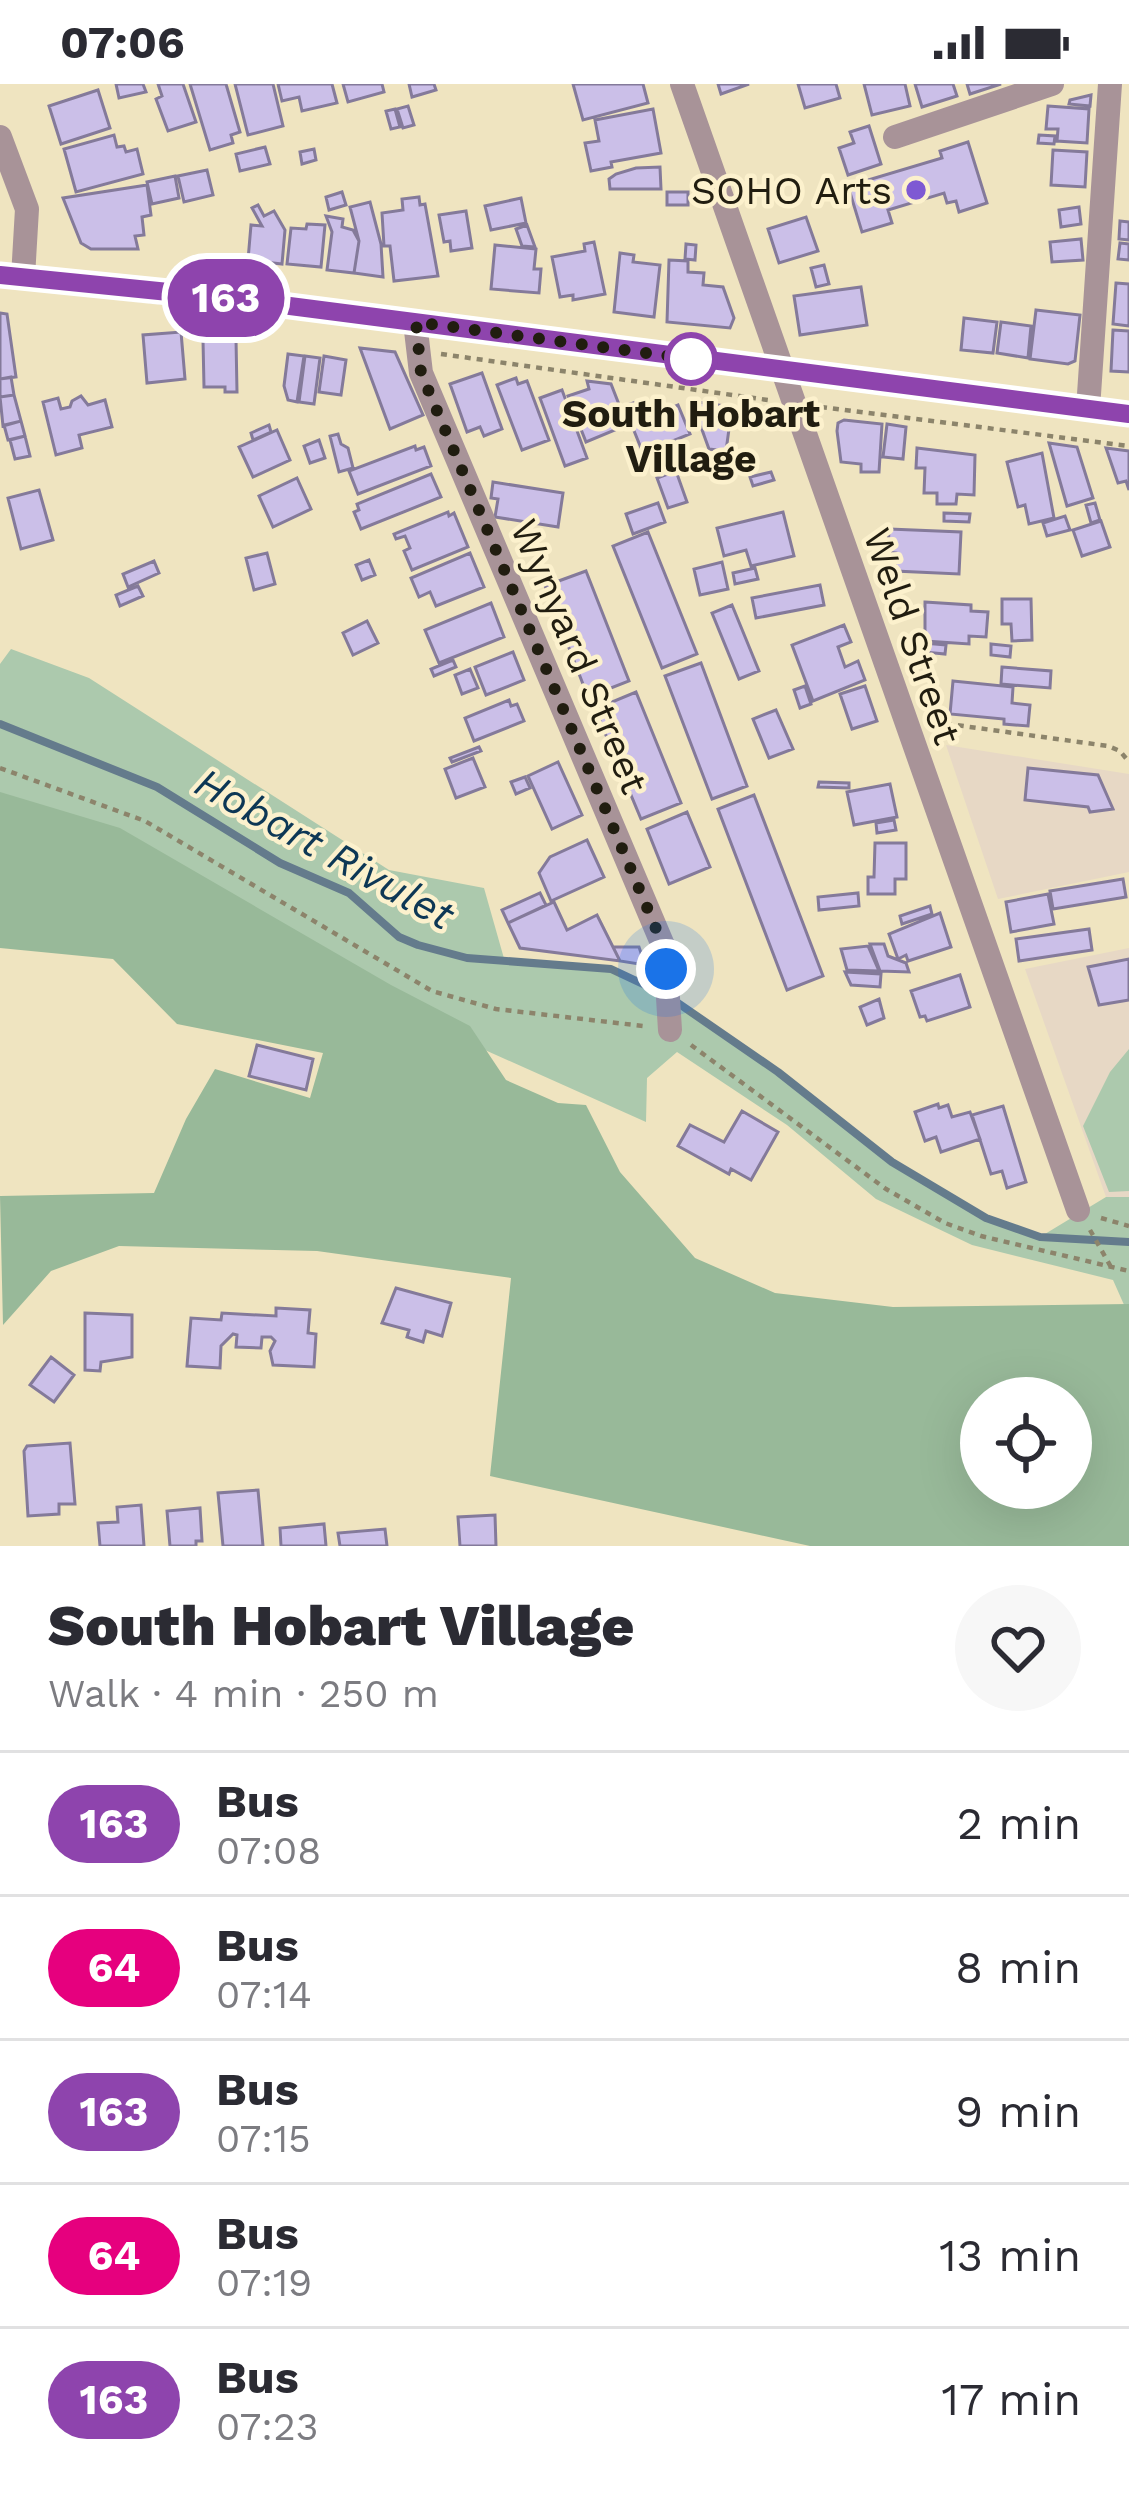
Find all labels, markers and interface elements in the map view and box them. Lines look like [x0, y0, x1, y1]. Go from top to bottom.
text: 07:06 [60, 16, 185, 69]
place label: SOHO Arts [691, 168, 892, 213]
marker: SOHO Arts [903, 177, 929, 203]
line badge: 163 [157, 259, 295, 337]
text: 163 [192, 273, 260, 322]
marker: South Hobart Village [666, 334, 716, 384]
place label: South Hobart Village [562, 391, 820, 481]
street label: Wynyard Street [502, 512, 658, 800]
street label: Weld Street [855, 522, 971, 750]
water label: Hobart Rivulet [187, 757, 464, 940]
your location [636, 939, 696, 999]
map controls [960, 1377, 1092, 1509]
button: locate [960, 1377, 1092, 1509]
button: heart [955, 1585, 1081, 1711]
text: South Hobart Village [48, 1592, 634, 1659]
text: Walk · 4 min · 250 m [48, 1671, 439, 1716]
text: Bus [216, 1775, 299, 1828]
text: 2 min [957, 1797, 1081, 1850]
text: 163 [80, 1799, 148, 1848]
text: 07:08 [216, 1828, 321, 1873]
text: Bus [216, 1919, 299, 1972]
text: 8 min [955, 1941, 1081, 1994]
text: 64 [87, 1943, 141, 1992]
text: 07:14 [216, 1972, 312, 2017]
text: Bus [216, 2063, 299, 2116]
text: 9 min [955, 2085, 1081, 2138]
text: 163 [80, 2087, 148, 2136]
text: 07:15 [216, 2116, 311, 2161]
text: Bus [216, 2207, 299, 2260]
text: 13 min [939, 2229, 1081, 2282]
text: 64 [87, 2231, 141, 2280]
text: 07:19 [216, 2260, 312, 2305]
text: Bus [216, 2351, 299, 2404]
text: 17 min [941, 2373, 1081, 2426]
text: 163 [80, 2375, 148, 2424]
text: 07:23 [216, 2404, 318, 2449]

